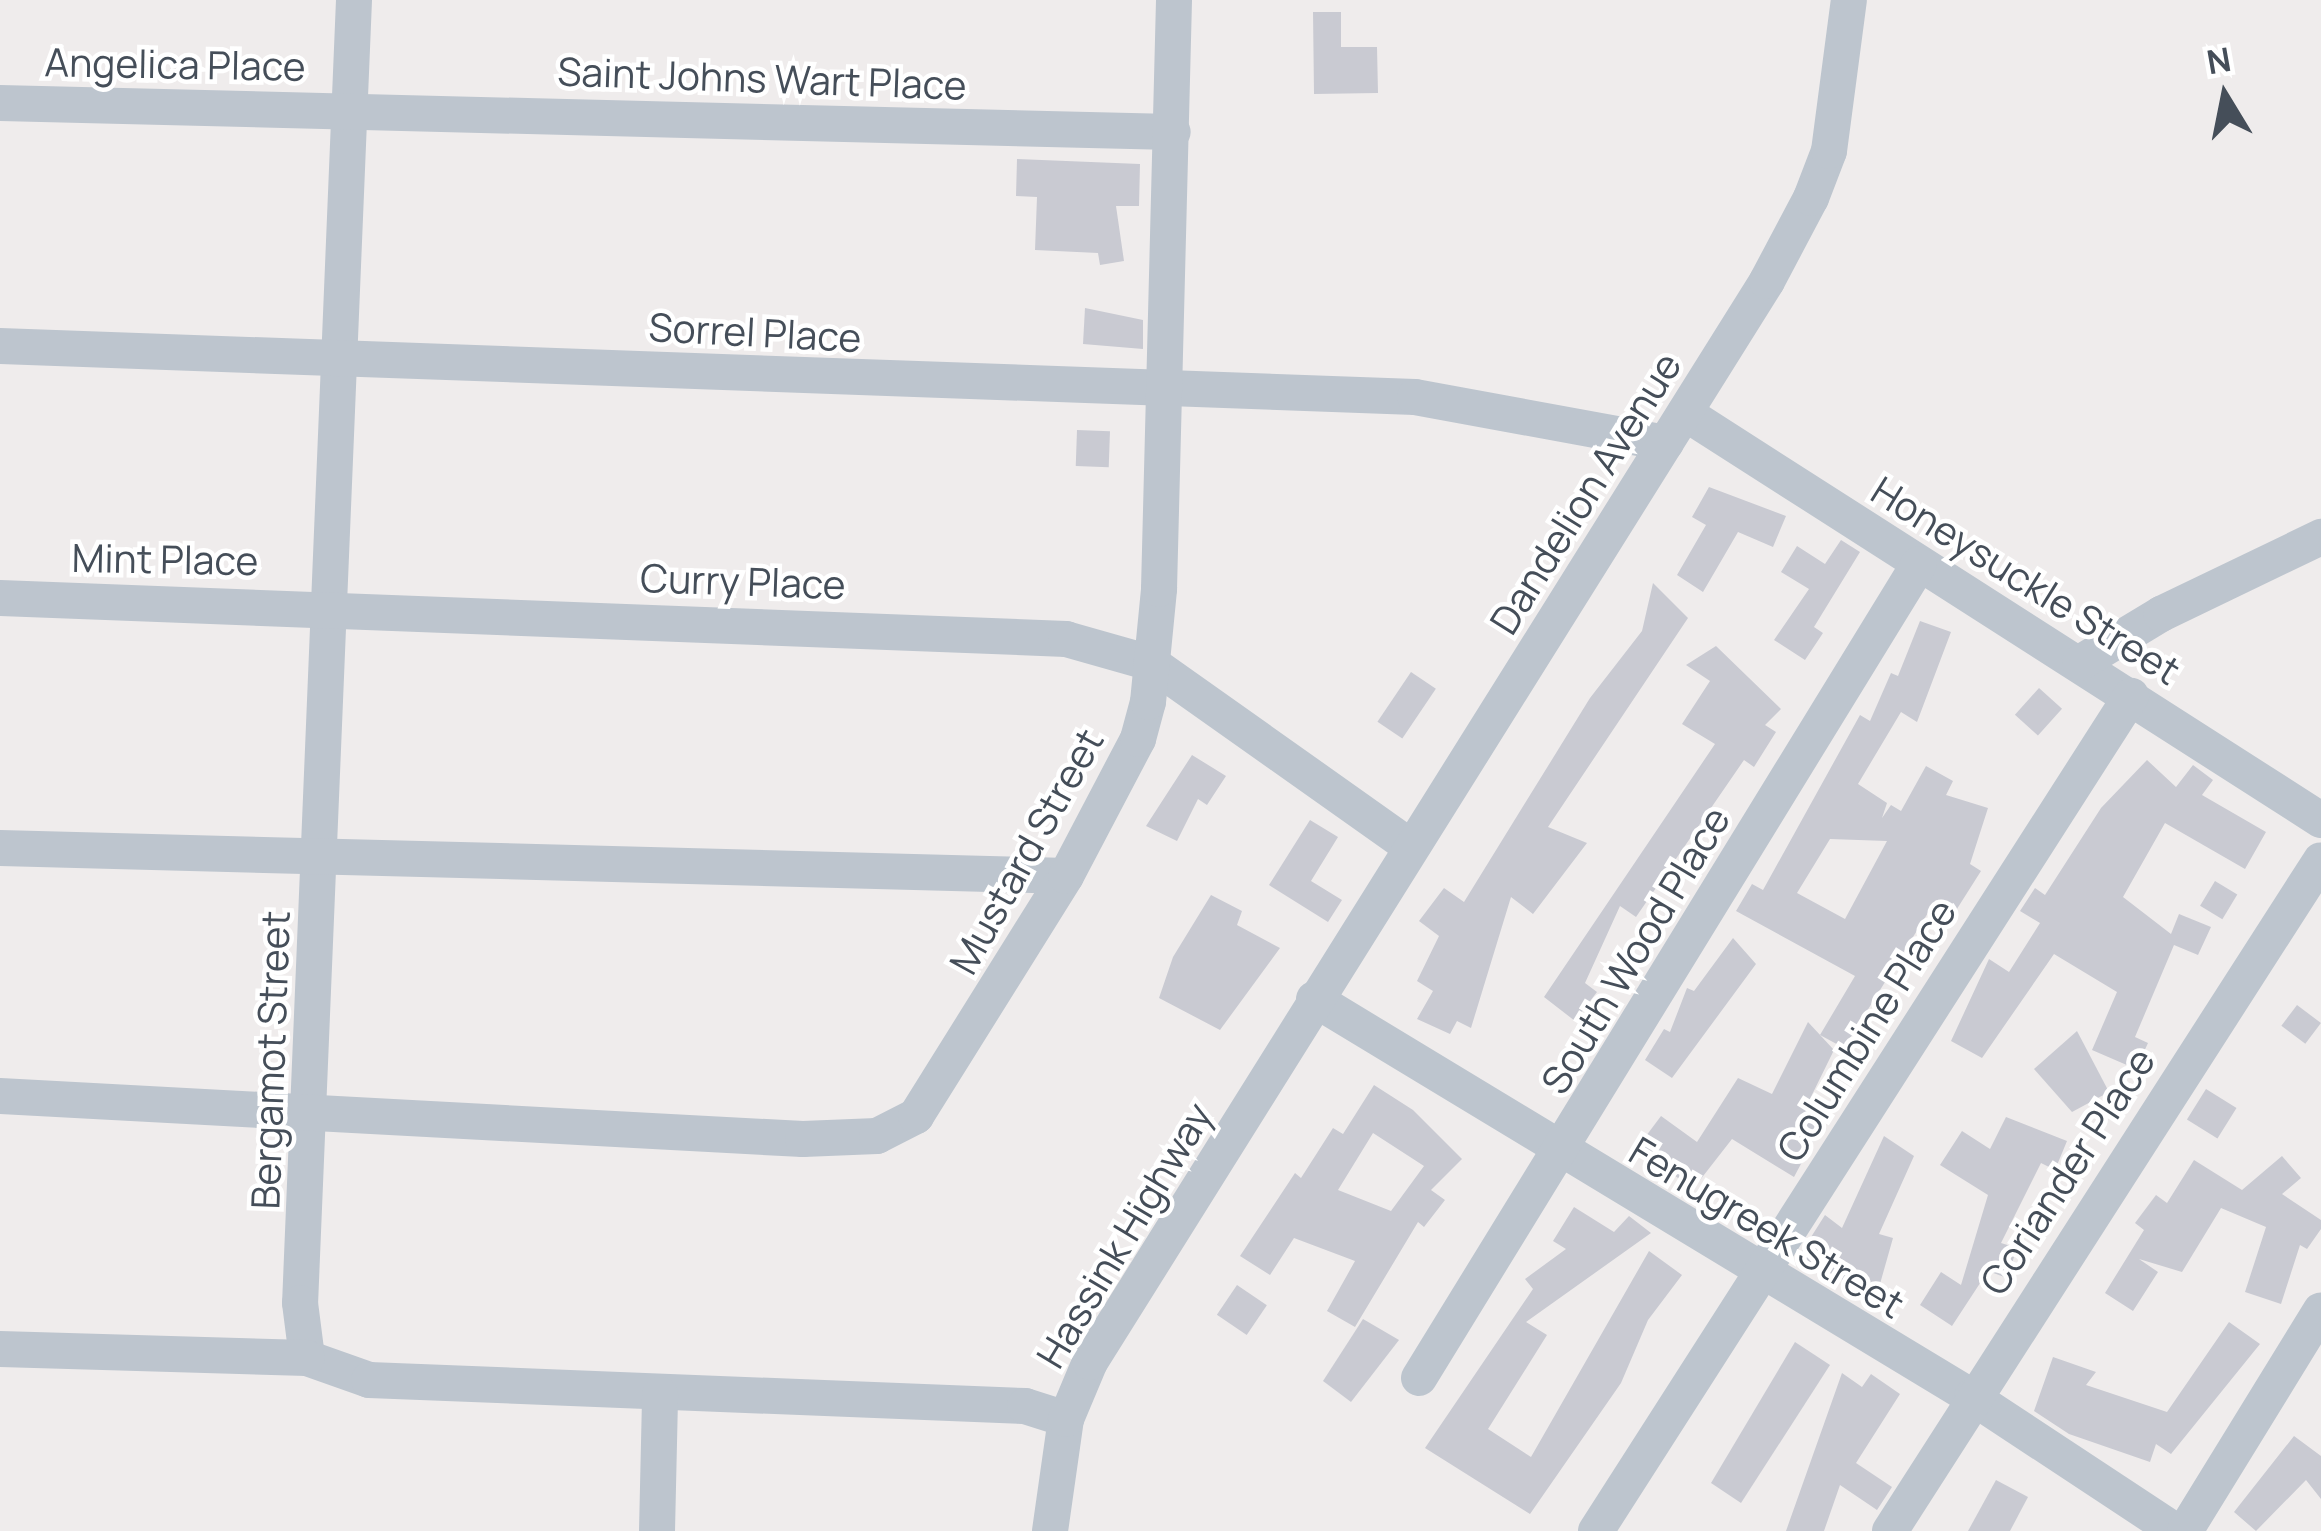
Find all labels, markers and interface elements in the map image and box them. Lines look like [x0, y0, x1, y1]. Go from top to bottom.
north arrow [2165, 36, 2285, 156]
text: N [2203, 36, 2234, 84]
street label: Angelica Place [44, 38, 306, 90]
street label: Saint Johns Wart Place [557, 47, 967, 109]
street label: Sorrel Place [648, 303, 862, 361]
street label: Dandelion Avenue [1480, 344, 1690, 642]
street label: Honeysuckle Street [1863, 466, 2189, 694]
street label: Mint Place [71, 534, 259, 584]
street label: Curry Place [640, 554, 846, 608]
street label: Mustard Street [939, 720, 1113, 982]
street label: South Wood Place [1531, 798, 1739, 1102]
street label: Columbine Place [1767, 890, 1965, 1170]
street label: Bergamot Street [241, 910, 299, 1210]
street label: Coriander Place [1970, 1039, 2164, 1303]
street label: Hassink Highway [1027, 1094, 1221, 1376]
street label: Fenugreek Street [1621, 1127, 1913, 1327]

